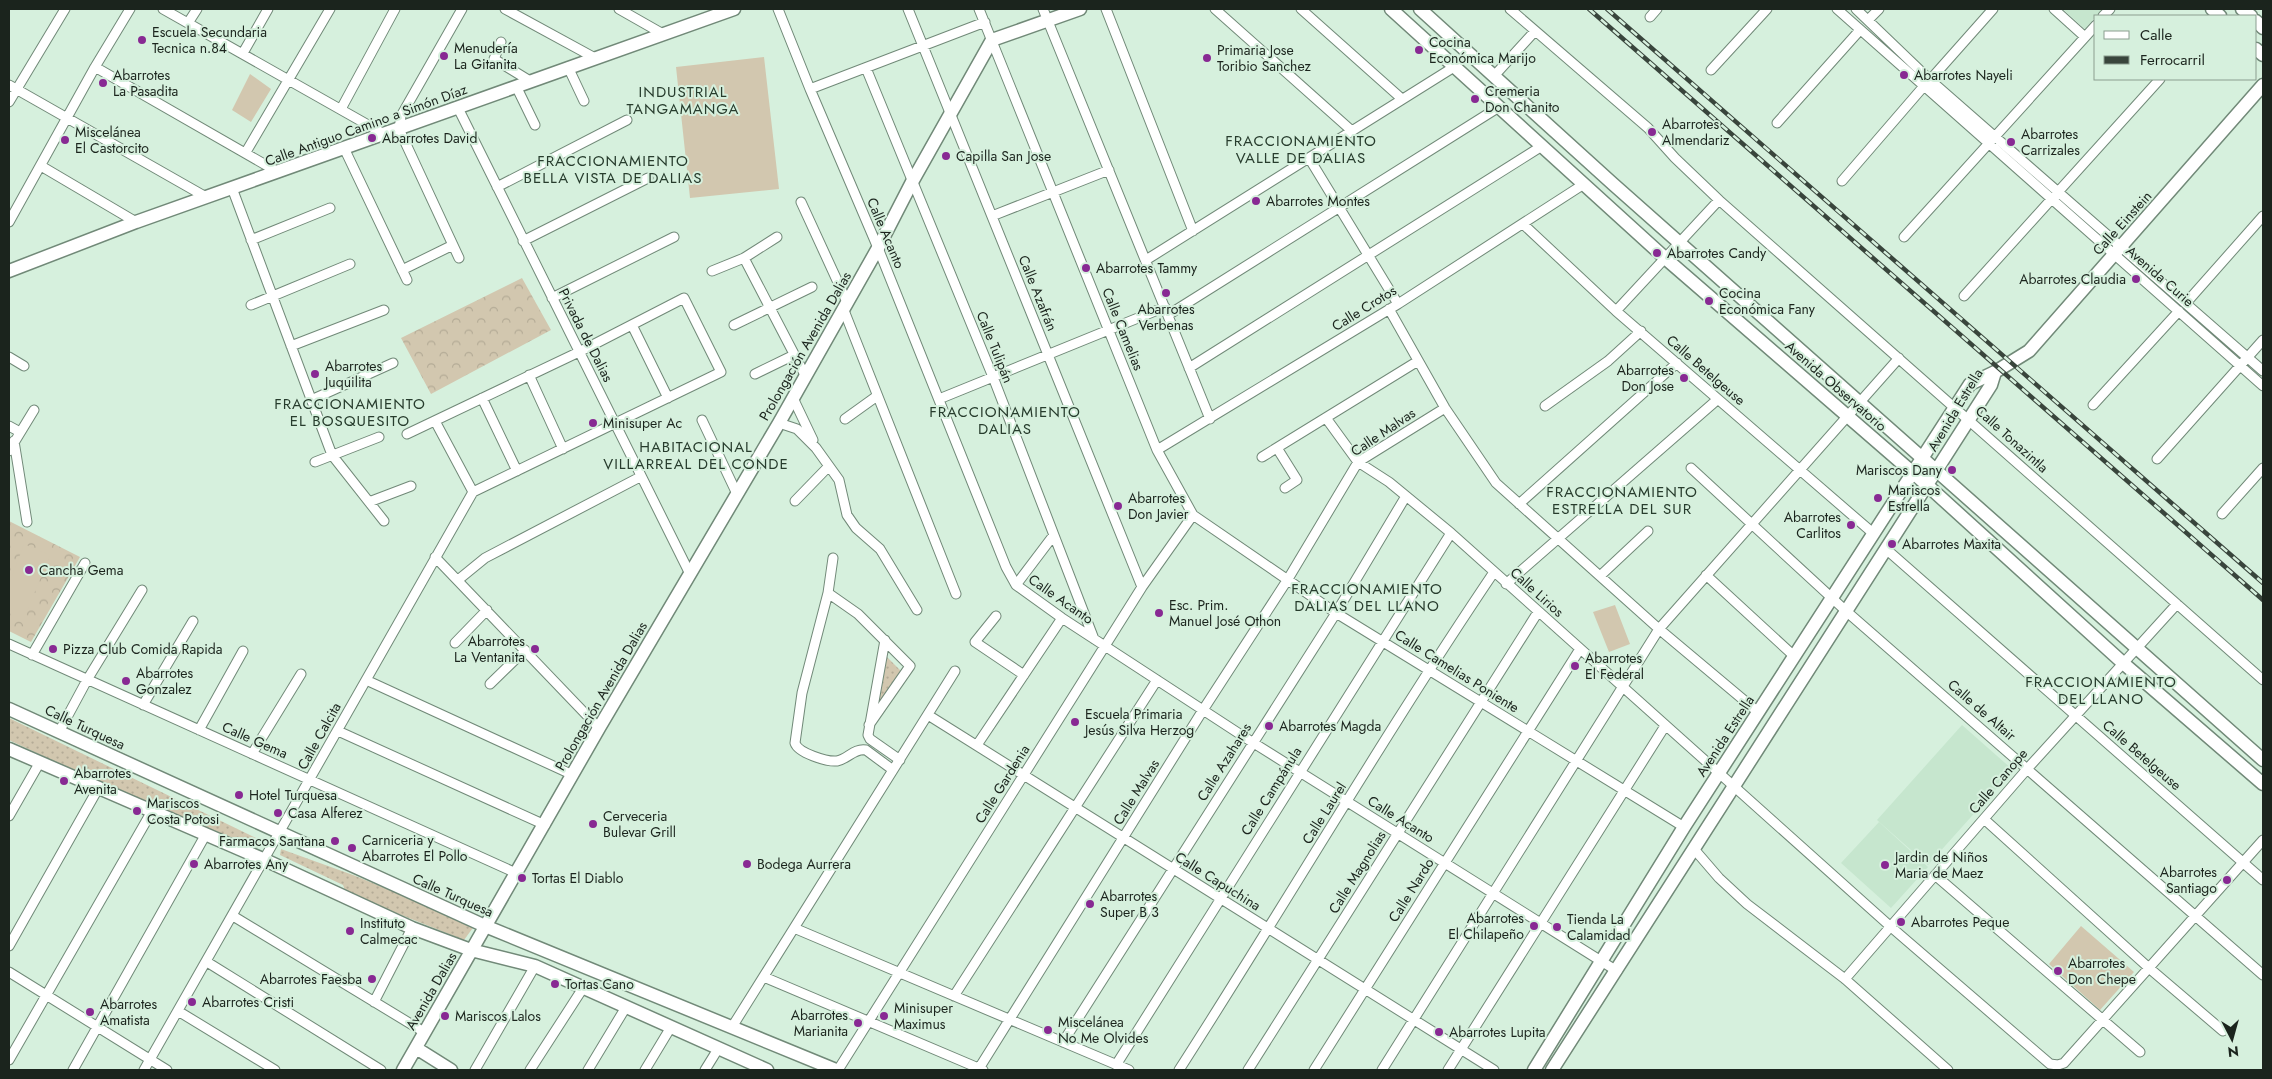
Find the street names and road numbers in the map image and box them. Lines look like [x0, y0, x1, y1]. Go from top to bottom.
street label: Calle Antiguo Camino a Simón Díaz [262, 79, 470, 171]
street label: Calle Einstein [2088, 187, 2156, 259]
street label: Calle Acanto [862, 194, 910, 272]
street label: Avenida Curie [2122, 241, 2198, 311]
street label: Calle Azafrán [1014, 252, 1062, 334]
street label: Prolongación Avenida Dalias [754, 267, 856, 424]
street label: Calle Crotos [1328, 280, 1400, 336]
street label: Privada de Dalias [554, 285, 618, 386]
street label: Calle Camelias [1097, 285, 1149, 374]
street label: Calle Tulipán [972, 308, 1018, 386]
street label: Calle Betelgeuse [1662, 330, 1750, 410]
street label: Avenida Observatorio [1781, 336, 1891, 436]
street label: Avenida Estrella [1922, 365, 1988, 455]
street label: Calle Tonazintla [1971, 401, 2053, 477]
street label: Calle Malvas [1347, 403, 1420, 461]
street label: Calle Lirios [1506, 563, 1568, 622]
street label: Calle Acanto [1024, 569, 1098, 629]
street label: Prolongación Avenida Dalias [550, 617, 652, 774]
street label: Calle Camelias Poniente [1391, 625, 1523, 717]
street label: Calle de Altair [1944, 675, 2021, 745]
street label: Avenida Estrella [1691, 691, 1759, 781]
street label: Calle Calcita [292, 699, 346, 773]
street label: Calle Turquesa [42, 700, 128, 754]
street label: Calle Betelgeuse [2098, 715, 2186, 795]
street label: Calle Gema [219, 717, 291, 763]
street label: Calle Azahares [1192, 719, 1256, 805]
street label: Calle Gardenia [970, 741, 1034, 827]
street label: Calle Campánula [1236, 743, 1306, 839]
street label: Calle Canope [1964, 744, 2032, 818]
street label: Calle Malvas [1108, 755, 1164, 829]
street label: Calle Laurel [1297, 778, 1351, 848]
street label: Calle Acanto [1364, 791, 1438, 848]
street label: Calle Magnolias [1323, 826, 1391, 917]
street label: Calle Capuchina [1171, 847, 1265, 915]
street label: Calle Nardo [1383, 854, 1439, 926]
street label: Calle Turquesa [409, 868, 497, 922]
street label: Avenida Dalias [401, 948, 462, 1034]

